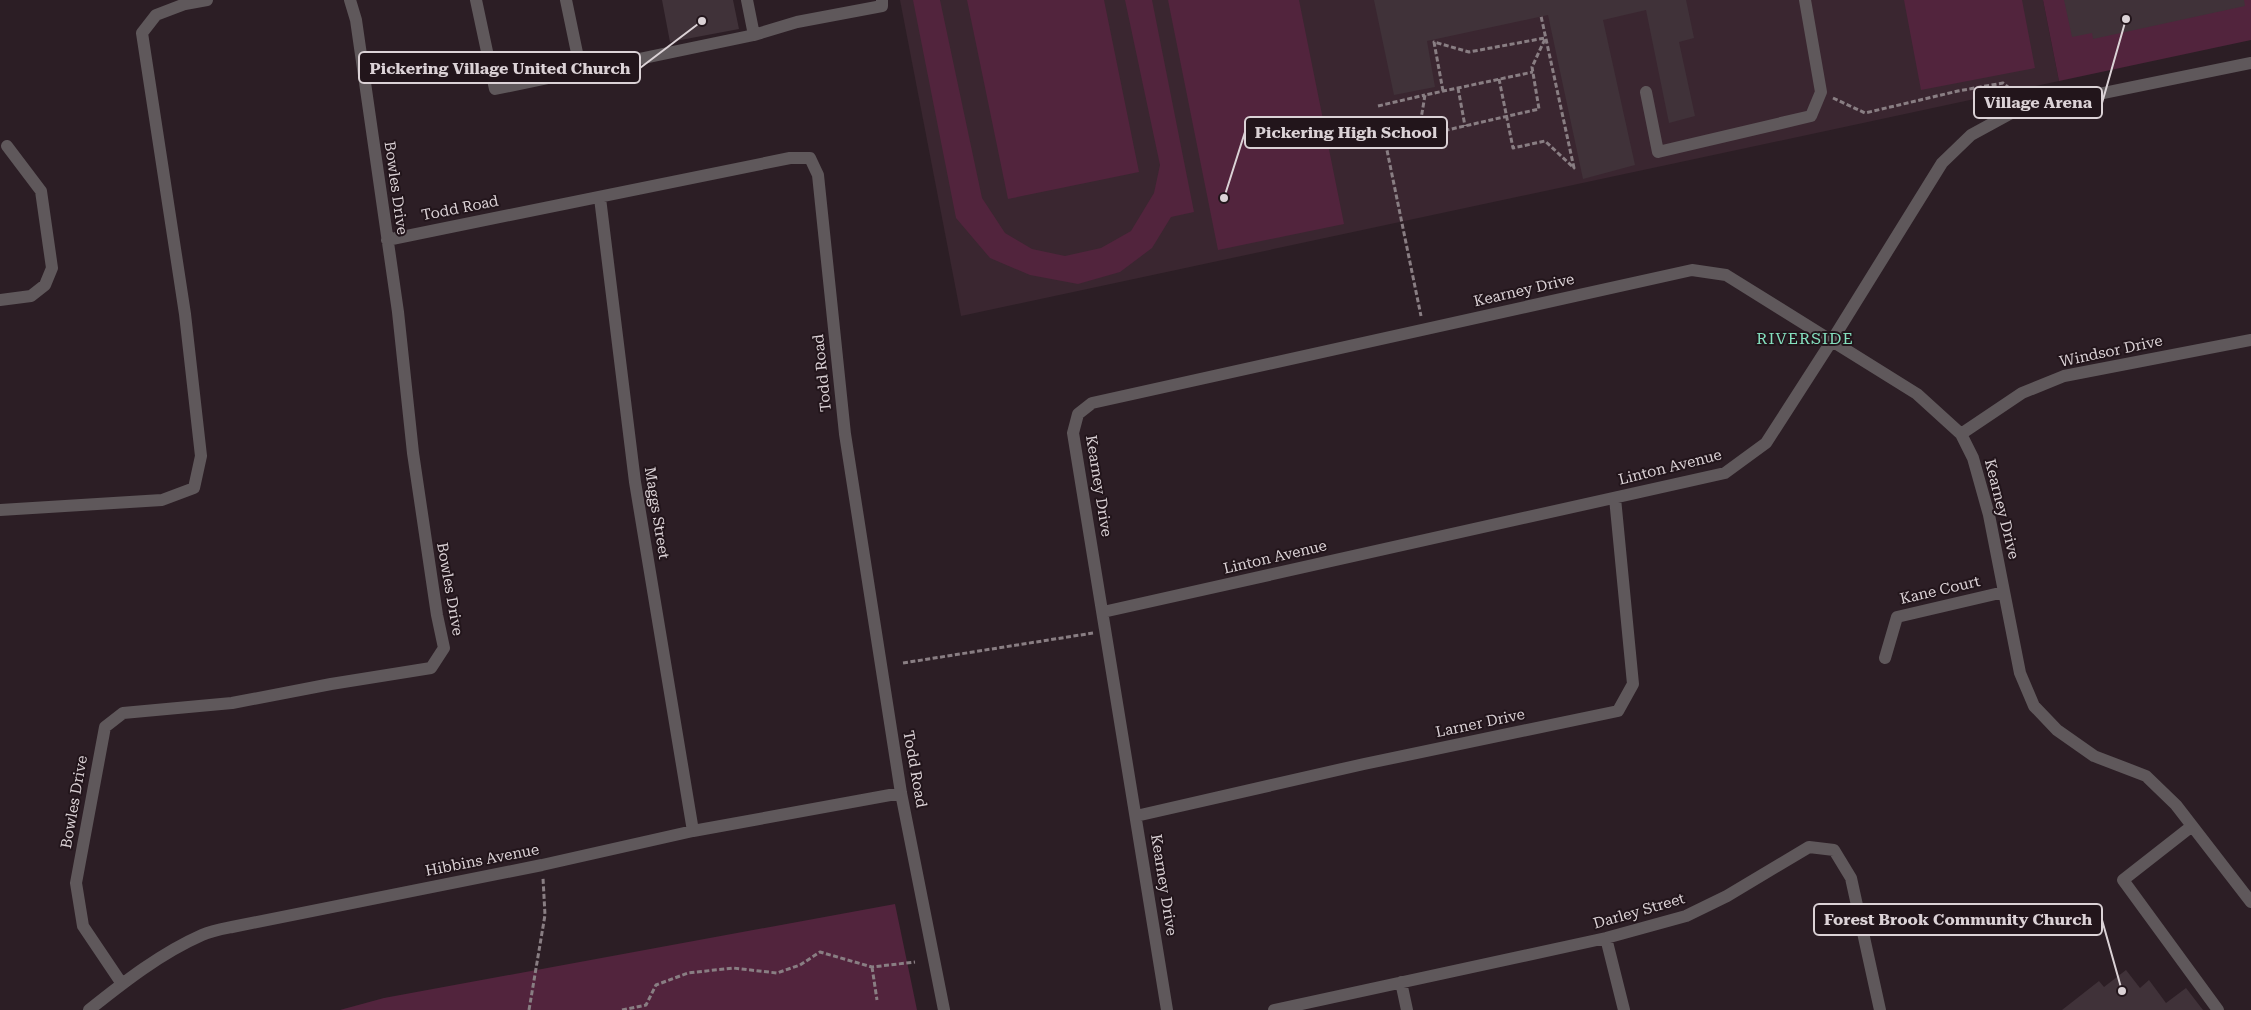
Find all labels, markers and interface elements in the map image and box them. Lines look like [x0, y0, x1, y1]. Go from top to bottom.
callout: Pickering Village United Church [359, 52, 640, 83]
text: Pickering Village United Church [370, 59, 631, 78]
callout: Village Arena [1974, 87, 2102, 118]
text: Village Arena [1984, 93, 2093, 112]
callout: Pickering High School [1245, 117, 1447, 148]
text: Pickering High School [1255, 123, 1438, 142]
street label: Bowles Drive [381, 140, 411, 236]
street label: Todd Road [420, 192, 500, 224]
street label: Kearney Drive [1472, 270, 1576, 310]
district label: RIVERSIDE [1756, 329, 1854, 348]
street label: Windsor Drive [2058, 331, 2164, 371]
street label: Todd Road [809, 333, 835, 413]
street label: Kearney Drive [1082, 434, 1116, 538]
street label: Linton Avenue [1617, 445, 1723, 489]
street label: Kearney Drive [1981, 457, 2023, 561]
street label: Maggs Street [641, 465, 673, 561]
street label: Linton Avenue [1222, 536, 1328, 578]
street label: Bowles Drive [433, 541, 467, 637]
street label: Kane Court [1898, 572, 1982, 608]
street label: Larner Drive [1434, 705, 1526, 741]
street label: Todd Road [899, 729, 931, 809]
street label: Bowles Drive [57, 754, 91, 850]
street label: Kearney Drive [1147, 833, 1181, 937]
street label: Hibbins Avenue [423, 840, 541, 880]
street label: Darley Street [1591, 889, 1687, 933]
callout: Forest Brook Community Church [1814, 904, 2102, 935]
text: Forest Brook Community Church [1824, 910, 2092, 929]

